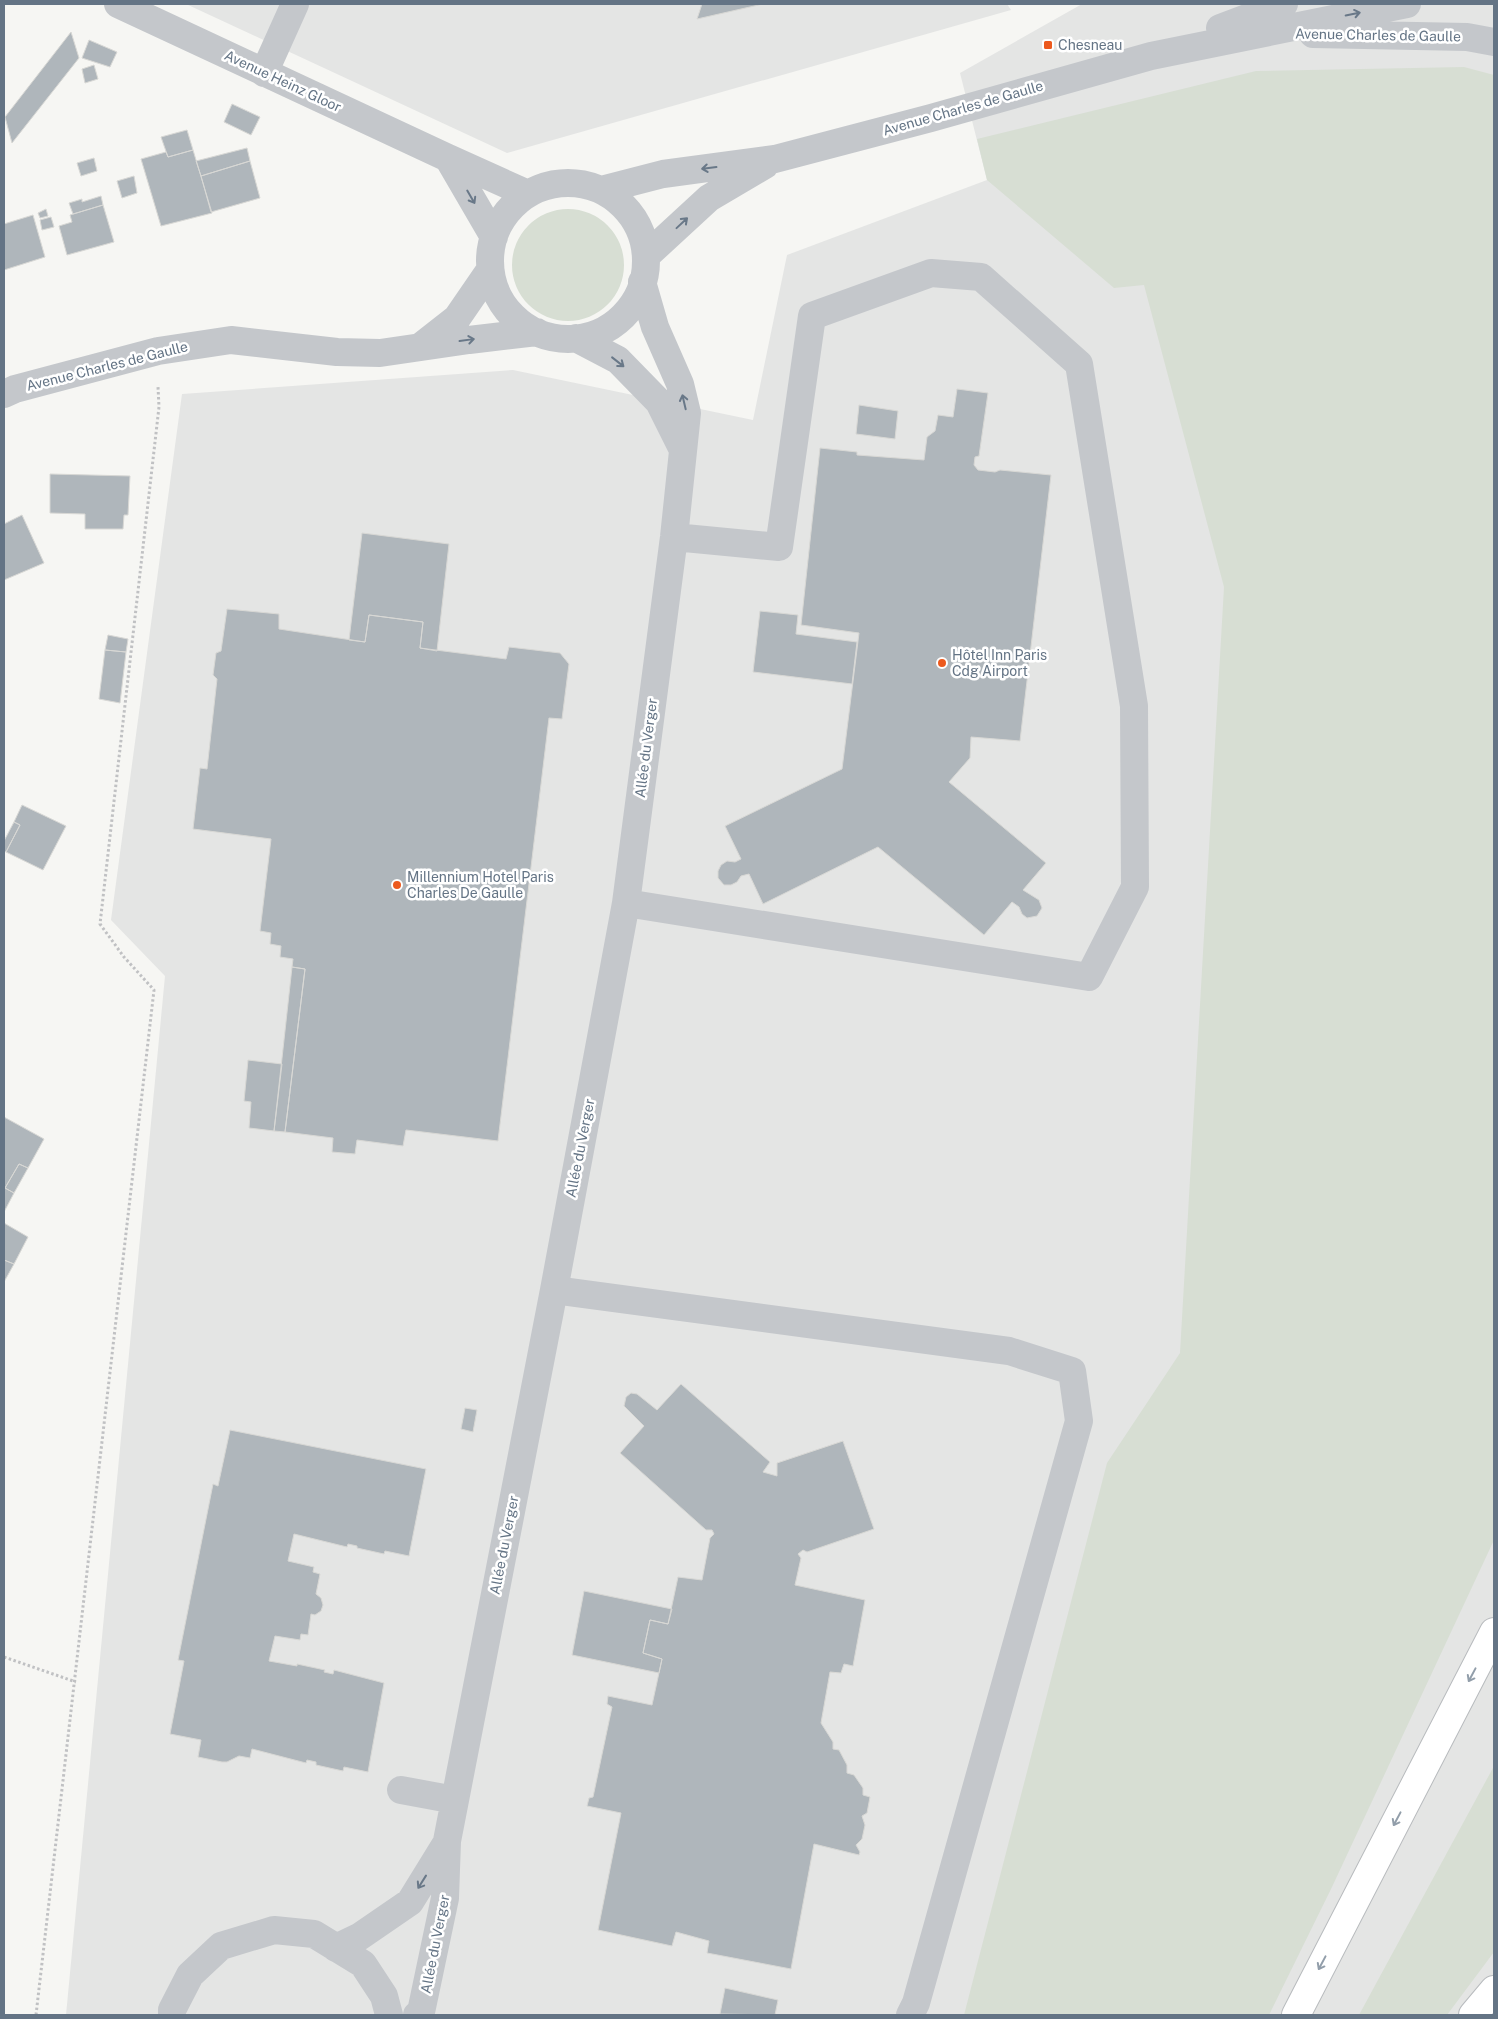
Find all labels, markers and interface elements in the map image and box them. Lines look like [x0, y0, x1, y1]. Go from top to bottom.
one-way arrow [1345, 9, 1361, 18]
street label: Avenue Charles de Gaulle [1295, 26, 1461, 44]
place label: Chesneau [1058, 37, 1122, 53]
marker: Chesneau [1042, 39, 1054, 51]
street label: Avenue Heinz Gloor [222, 47, 344, 115]
street label: Avenue Charles de Gaulle [881, 77, 1045, 139]
one-way arrow [701, 163, 717, 173]
one-way arrow [466, 190, 476, 204]
one-way arrow [675, 217, 688, 229]
one-way arrow [459, 335, 475, 345]
street label: Avenue Charles de Gaulle [25, 338, 190, 394]
one-way arrow [612, 357, 625, 368]
one-way arrow [679, 394, 688, 410]
place label: Hôtel Inn Paris Cdg Airport [952, 647, 1047, 679]
marker: Hôtel Inn Paris Cdg Airport [936, 657, 948, 669]
street label: Allée du Verger [632, 697, 660, 799]
place label: Millennium Hotel Paris Charles De Gaulle [407, 869, 554, 901]
marker: Millennium Hotel Paris Charles De Gaulle [391, 879, 403, 891]
street label: Allée du Verger [563, 1097, 597, 1199]
street label: Allée du Verger [487, 1494, 521, 1596]
one-way arrow [1467, 1667, 1476, 1682]
one-way arrow [1392, 1812, 1402, 1827]
one-way arrow [416, 1875, 426, 1889]
street label: Allée du Verger [418, 1893, 452, 1995]
one-way arrow [1316, 1956, 1326, 1970]

